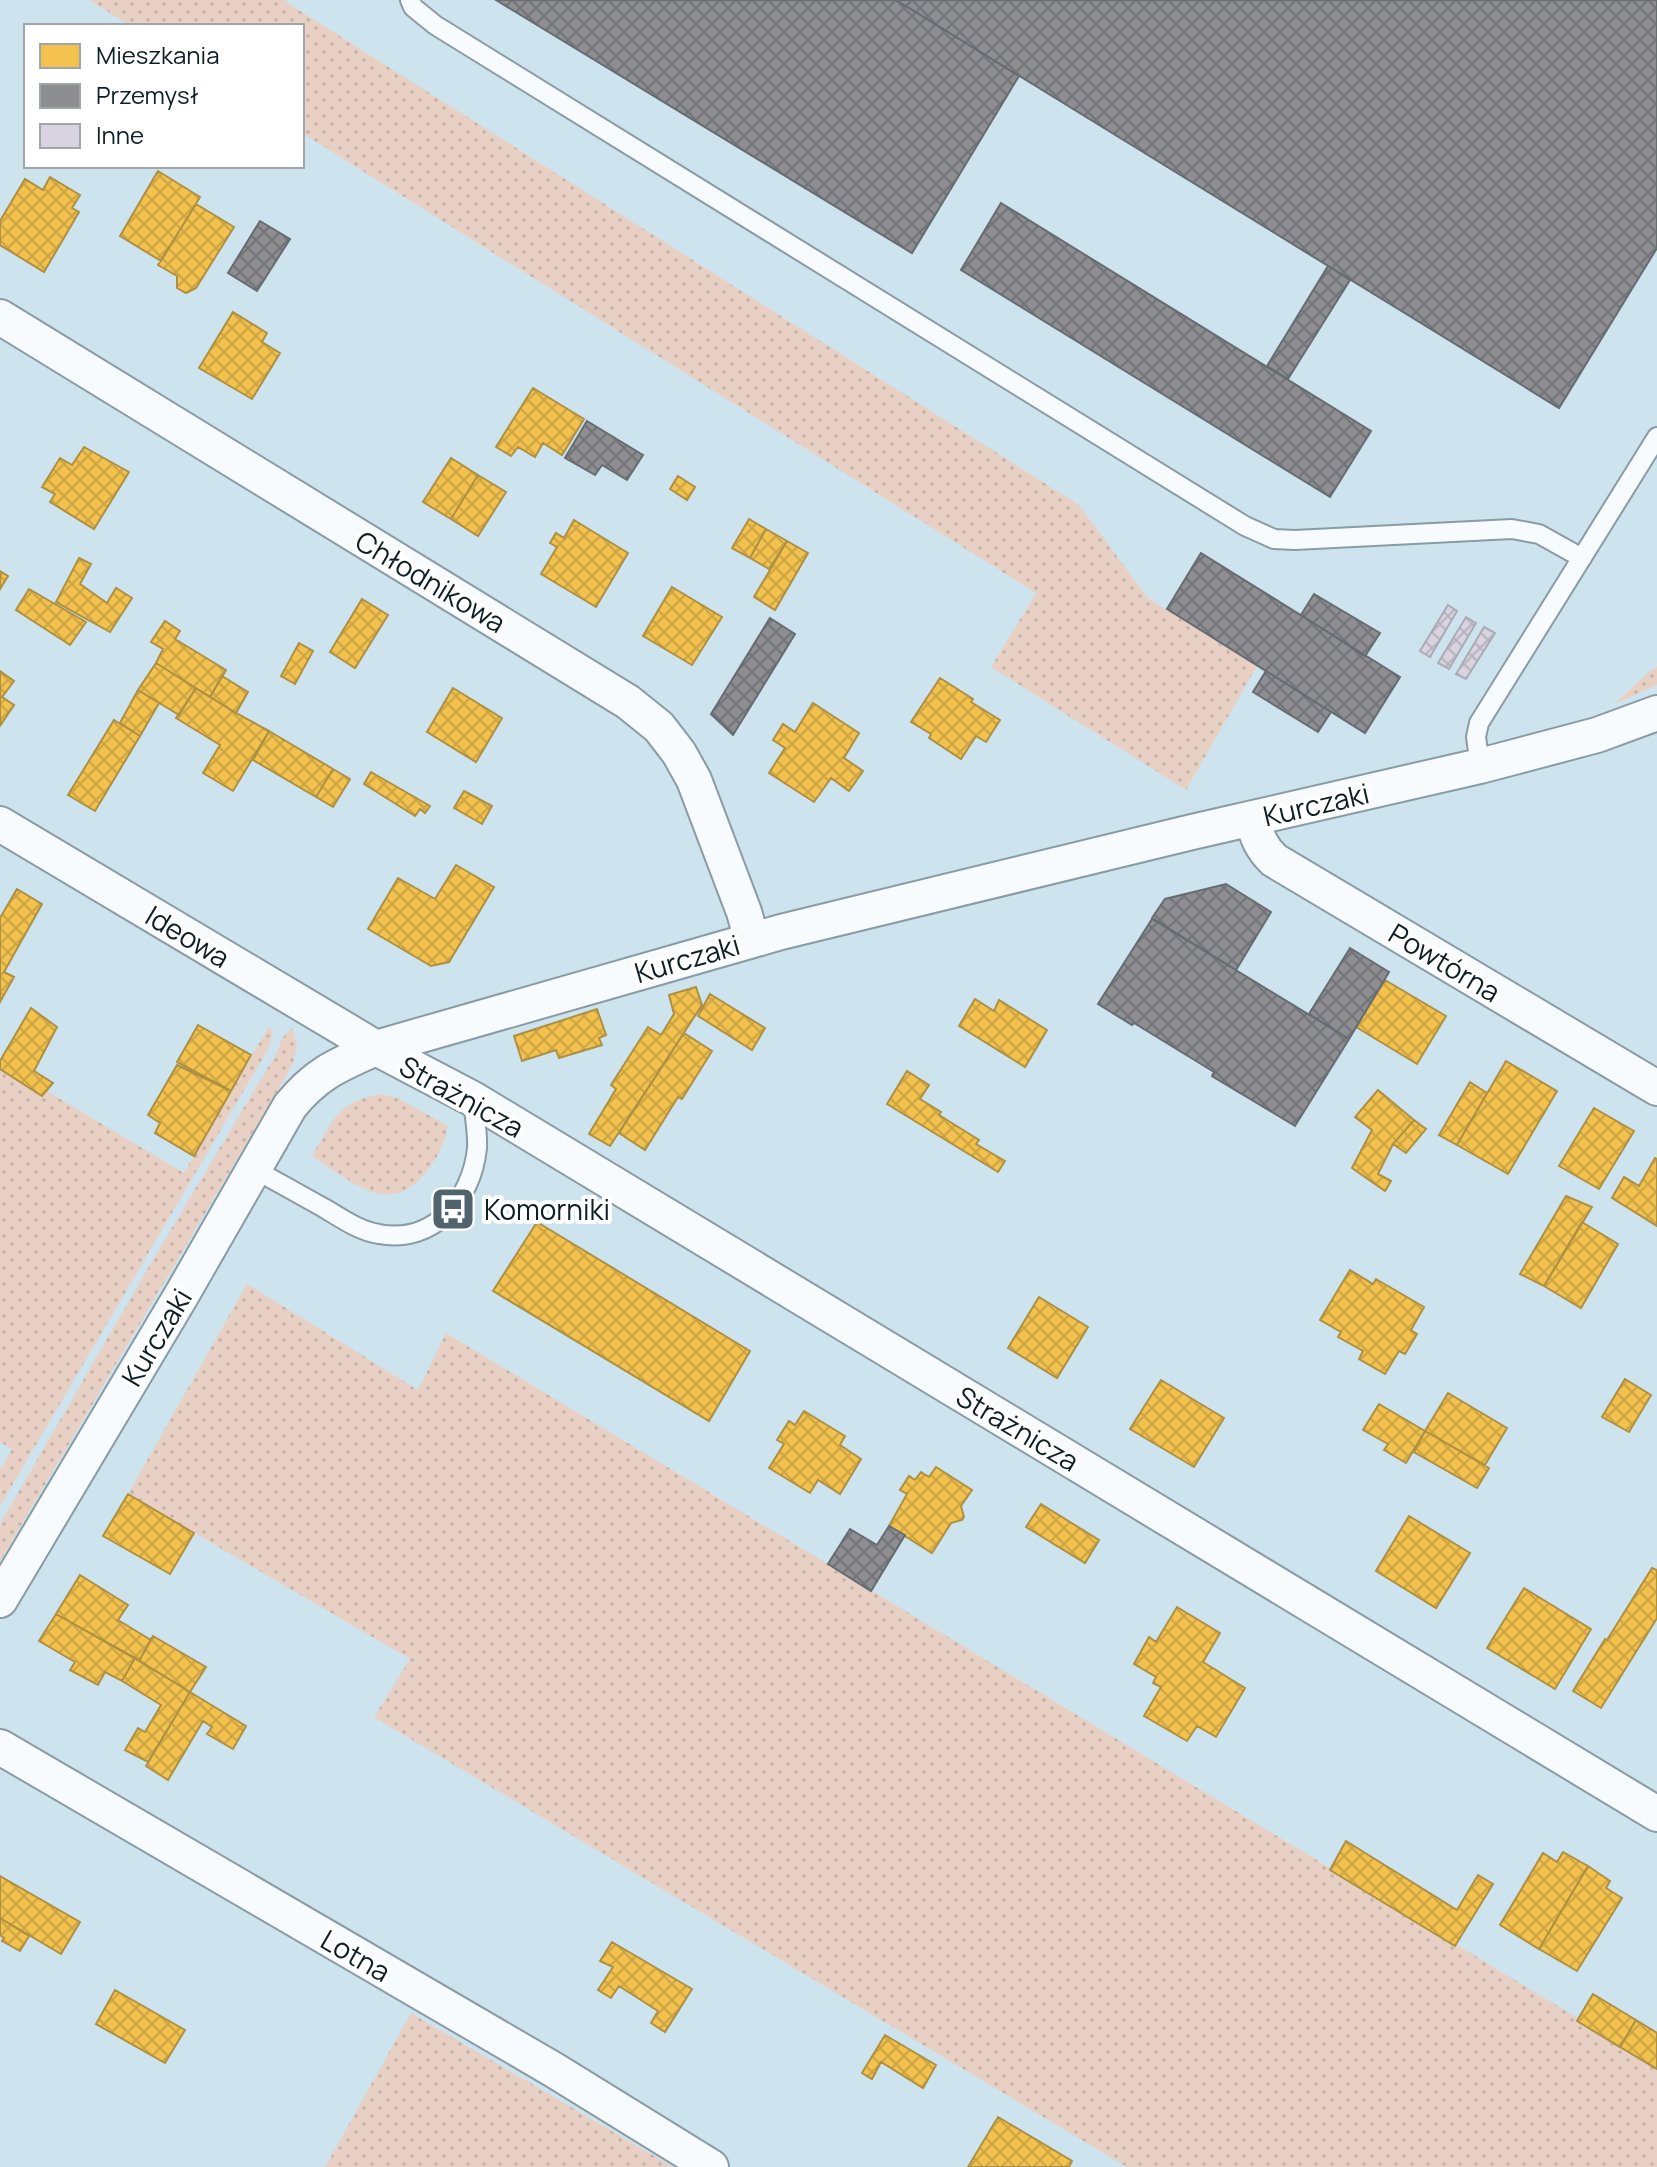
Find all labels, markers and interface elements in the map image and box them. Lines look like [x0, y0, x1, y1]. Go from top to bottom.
legend [24, 24, 304, 168]
text: Mieszkania [96, 38, 220, 71]
text: Przemysł [96, 78, 199, 111]
text: Inne [96, 118, 144, 151]
street label: Chłodnikowa [349, 521, 513, 641]
street label: Kurczaki [1259, 773, 1373, 835]
street label: Ideowa [139, 896, 237, 976]
street label: Powtórna [1382, 914, 1508, 1010]
street label: Kurczaki [630, 925, 744, 991]
street label: Strażnicza [393, 1046, 531, 1146]
bus stop icon: Komorniki [429, 1185, 477, 1233]
place label: Komorniki [484, 1190, 610, 1228]
street label: Kurczaki [112, 1281, 200, 1393]
street label: Strażnicza [950, 1377, 1086, 1479]
street label: Lotna [314, 1920, 398, 1990]

